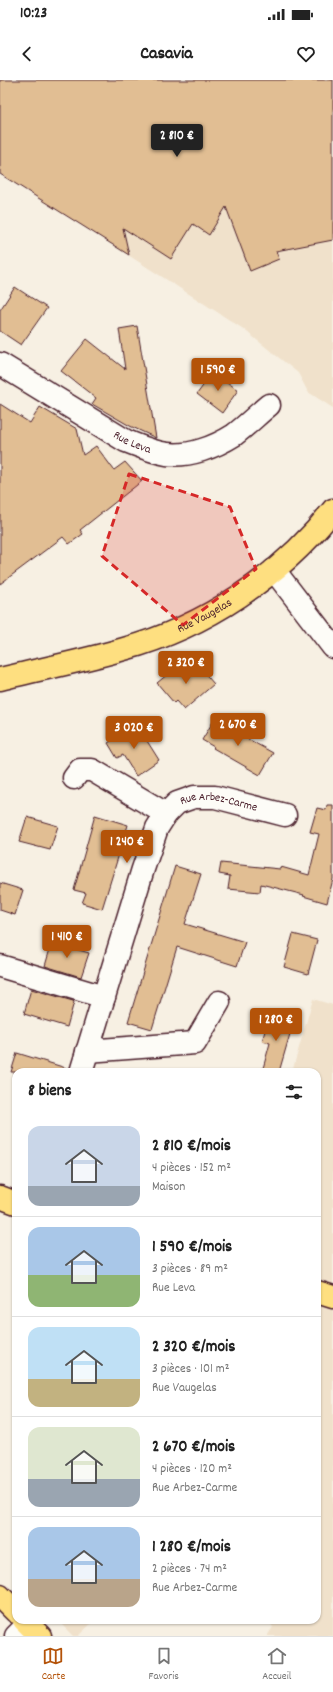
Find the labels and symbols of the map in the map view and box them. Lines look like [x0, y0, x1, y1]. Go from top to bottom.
pin: 2 810 € [140, 124, 214, 158]
pin: 1 590 € [181, 358, 255, 392]
street label: Rue Leva [110, 427, 154, 458]
street label: Rue Vaugelas [175, 594, 235, 637]
pin: 2 320 € [149, 651, 223, 685]
pin: 2 670 € [201, 713, 275, 747]
pin: 3 020 € [97, 716, 171, 750]
street label: Rue Arbez-Carme [178, 788, 259, 816]
pin: 1 240 € [90, 830, 164, 864]
pin: 1 410 € [30, 925, 104, 959]
pin: 1 280 € [239, 1008, 313, 1042]

